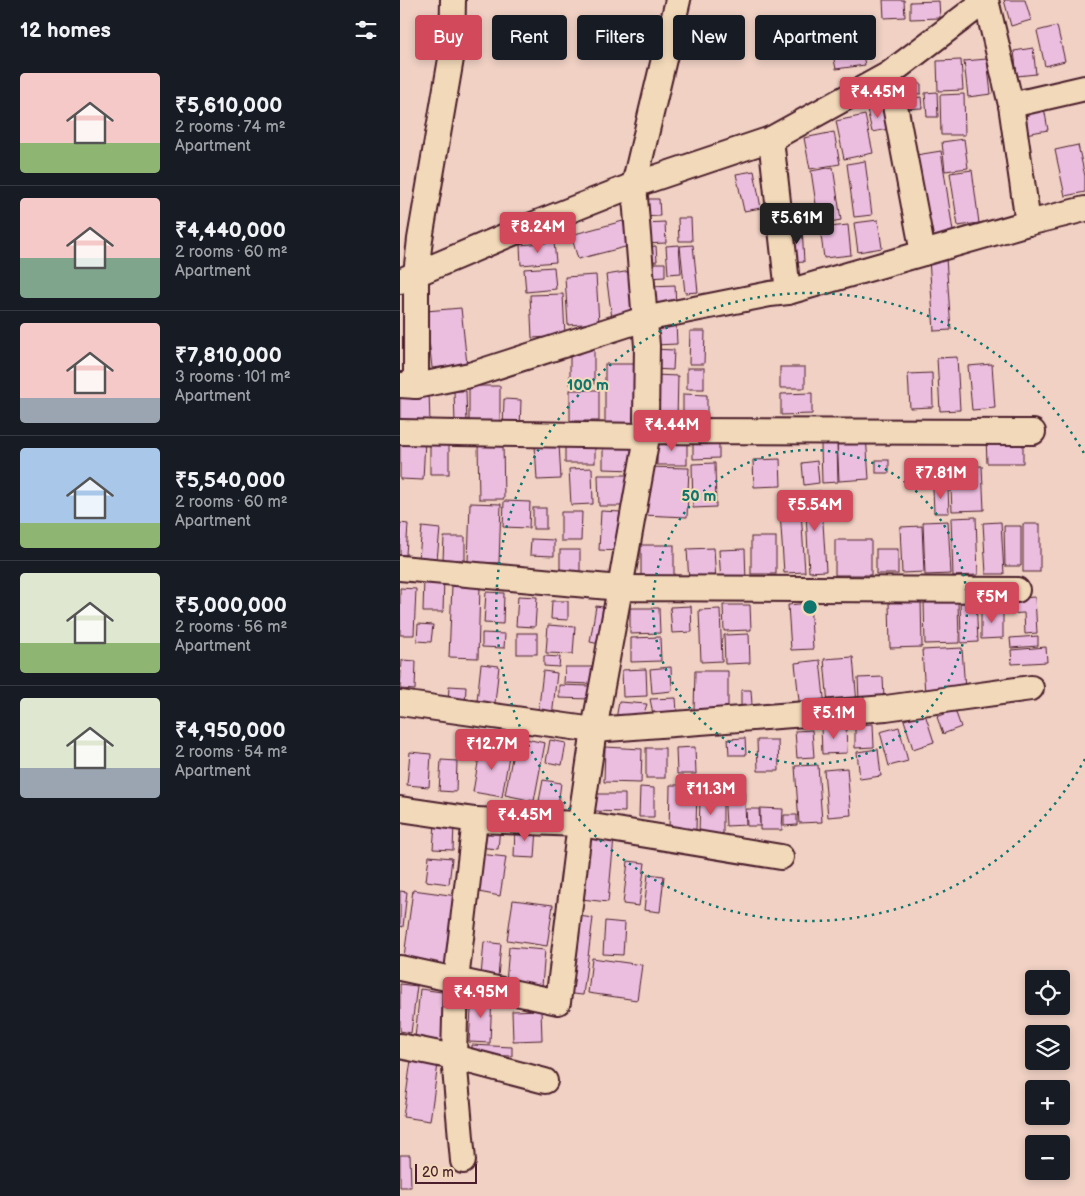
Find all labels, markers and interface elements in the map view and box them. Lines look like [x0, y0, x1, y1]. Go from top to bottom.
chip: Buy [415, 15, 482, 60]
chip: Rent [492, 15, 567, 60]
chip: Filters [577, 15, 663, 60]
chip: New [673, 15, 745, 60]
chip: Apartment [755, 15, 876, 60]
icon: filters [352, 16, 380, 44]
text: 12 homes [20, 18, 111, 43]
pin: ₹4.45M [837, 76, 919, 119]
text: ₹4.45M [851, 83, 905, 102]
icon: home [60, 93, 120, 153]
text: ₹5,610,000 [175, 93, 282, 118]
text: 2 rooms · 74 m² [175, 118, 286, 137]
text: Apartment [175, 137, 251, 156]
pin: ₹5.61M [756, 202, 838, 245]
text: ₹5.61M [771, 209, 823, 228]
pin: ₹8.24M [497, 212, 579, 254]
icon: home [60, 218, 120, 278]
text: ₹4,440,000 [175, 218, 286, 243]
text: ₹8.24M [511, 218, 565, 237]
text: 2 rooms · 60 m² [175, 243, 288, 262]
text: Apartment [175, 262, 251, 281]
icon: home [60, 343, 120, 403]
text: ₹7,810,000 [175, 343, 282, 368]
text: 3 rooms · 101 m² [175, 368, 291, 387]
text: 100 m [567, 376, 609, 395]
text: Apartment [175, 387, 251, 406]
pin: ₹4.44M [631, 410, 713, 452]
text: ₹4.44M [645, 416, 699, 435]
pin: ₹7.81M [900, 458, 982, 500]
text: ₹7.81M [915, 464, 967, 483]
icon: home [60, 468, 120, 528]
text: ₹5,540,000 [175, 468, 285, 493]
text: 50 m [682, 487, 717, 506]
pin: ₹5.54M [774, 490, 856, 532]
text: 2 rooms · 60 m² [175, 493, 288, 512]
text: ₹5.54M [788, 496, 842, 515]
text: Apartment [175, 512, 251, 531]
pin: ₹5M [968, 582, 1016, 624]
text: ₹5M [976, 588, 1008, 607]
icon: home [60, 593, 120, 653]
text: ₹5,000,000 [175, 593, 287, 618]
centre of rings [801, 598, 819, 616]
text: 2 rooms · 56 m² [175, 618, 287, 637]
text: Apartment [175, 637, 251, 656]
pin: ₹5.1M [799, 698, 869, 740]
text: ₹5.1M [813, 704, 855, 723]
icon: home [60, 718, 120, 778]
text: ₹4,950,000 [175, 718, 285, 743]
pin: ₹12.7M [451, 728, 533, 771]
text: ₹12.7M [466, 735, 518, 754]
text: 2 rooms · 54 m² [175, 743, 287, 762]
text: Apartment [175, 762, 251, 781]
pin: ₹11.3M [670, 774, 752, 816]
text: ₹11.3M [686, 780, 736, 799]
pin: ₹4.45M [484, 800, 566, 842]
text: ₹4.45M [498, 806, 552, 825]
map controls [1025, 970, 1070, 1180]
button: locate [1025, 970, 1070, 1015]
pin: ₹4.95M [440, 976, 522, 1019]
text: ₹4.95M [454, 983, 508, 1002]
button: layers [1025, 1025, 1070, 1070]
button: + [1025, 1080, 1070, 1125]
button: − [1025, 1135, 1070, 1180]
scale bar [415, 1161, 478, 1184]
text: 20 m [422, 1164, 454, 1181]

